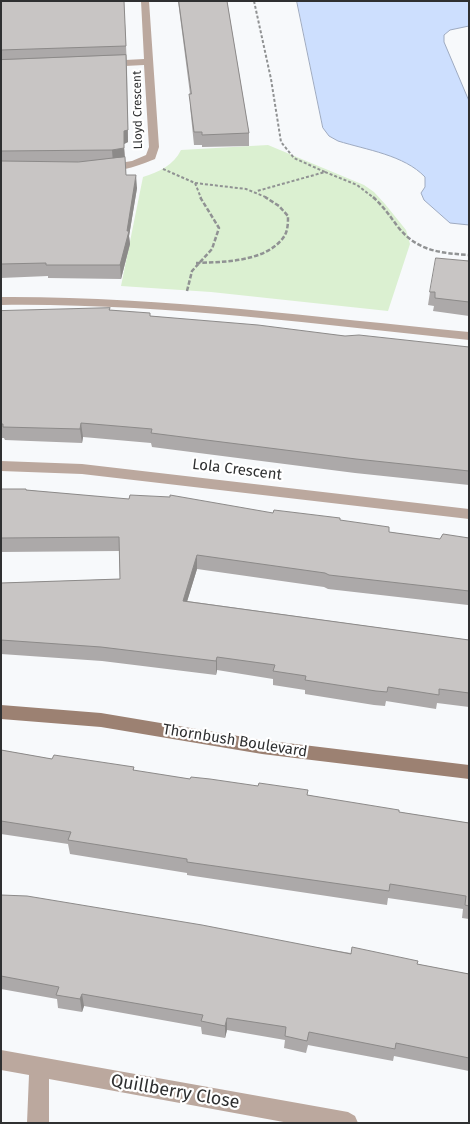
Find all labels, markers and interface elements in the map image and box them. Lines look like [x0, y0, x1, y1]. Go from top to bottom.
street label: Lloyd Crescent [130, 70, 146, 150]
street label: Lola Crescent [191, 456, 283, 484]
street label: Thornbush Boulevard [162, 721, 308, 761]
street label: Quillberry Close [109, 1070, 241, 1114]

